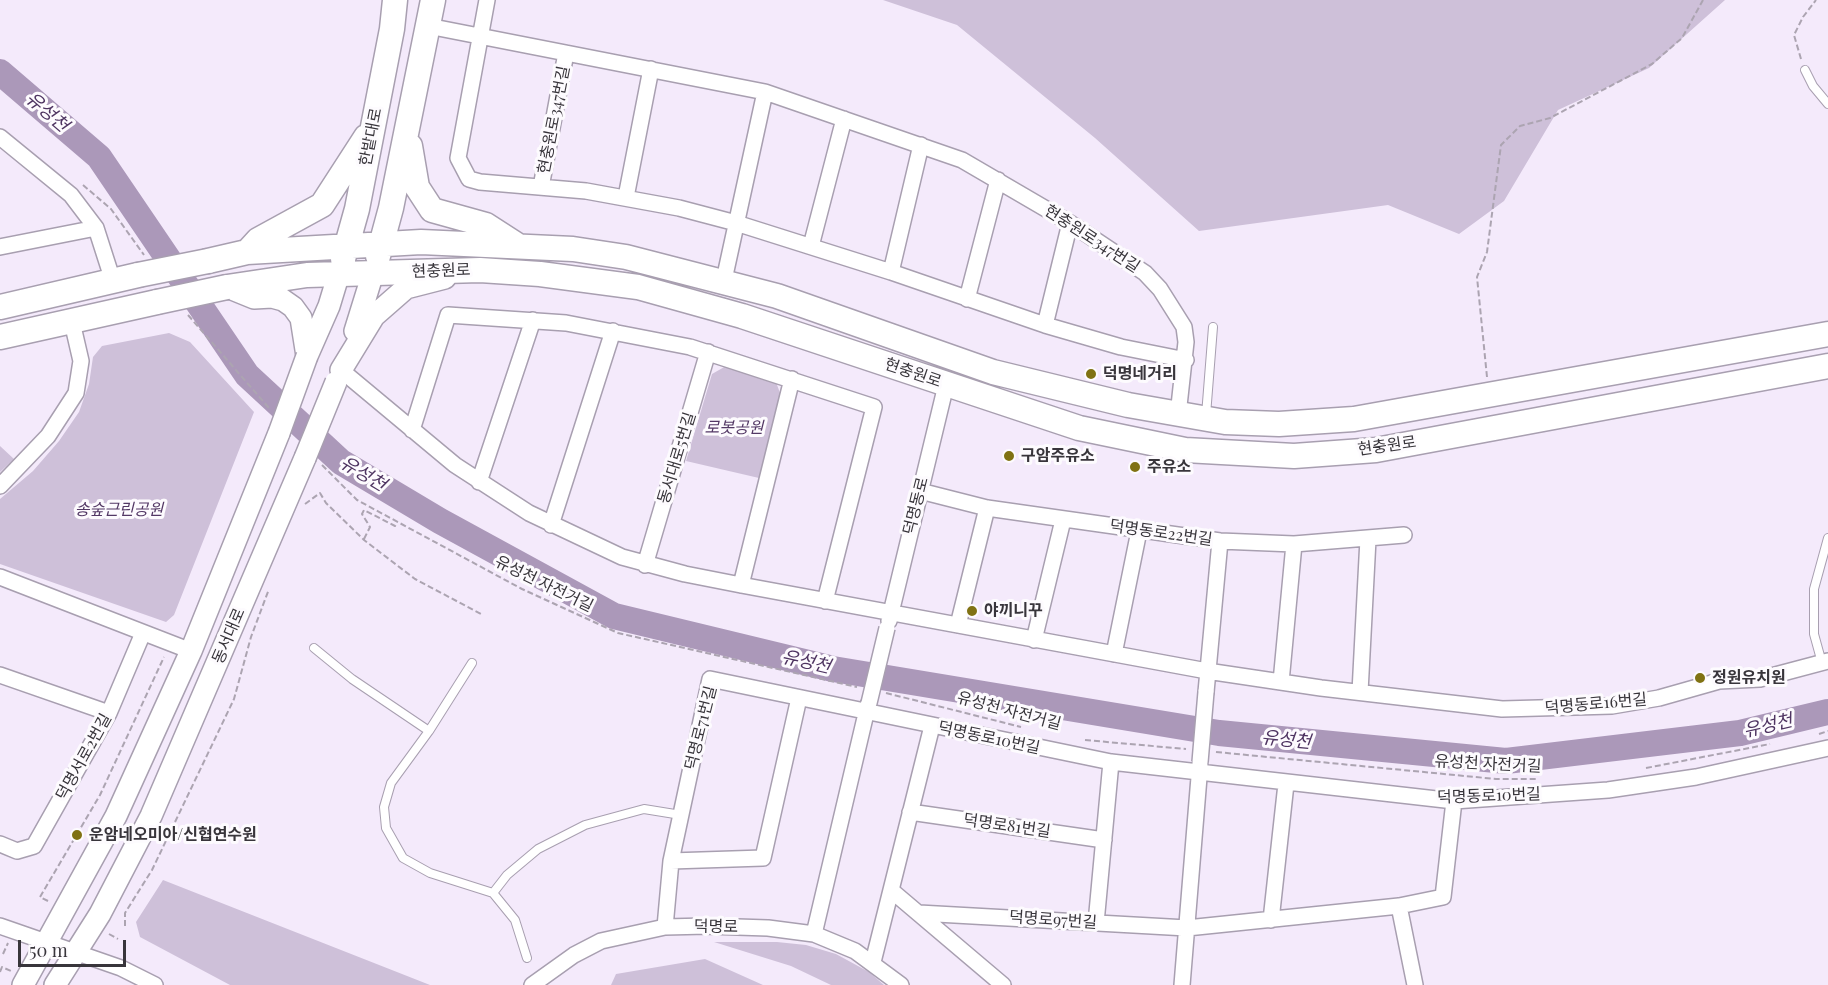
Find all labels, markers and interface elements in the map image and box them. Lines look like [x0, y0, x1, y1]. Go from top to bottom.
street label: 현충원로347번길 [534, 64, 574, 176]
water label: 유성천 [21, 88, 73, 136]
street label: 한밭대로 [356, 106, 386, 168]
street label: 현충원로347번길 [1041, 201, 1143, 277]
street label: 현충원로 [411, 260, 471, 282]
street label: 현충원로 [882, 354, 944, 392]
place label: 덕명네거리 [1103, 364, 1177, 384]
marker: 덕명네거리 [1084, 367, 1098, 381]
street label: 동서대로5번길 [654, 410, 700, 506]
park label: 로봇공원 [705, 418, 763, 438]
street label: 현충원로 [1357, 432, 1417, 460]
place label: 구암주유소 [1021, 446, 1095, 466]
marker: 구암주유소 [1002, 449, 1016, 463]
water label: 유성천 [336, 452, 390, 496]
place label: 주유소 [1147, 457, 1191, 477]
marker: 주유소 [1128, 460, 1142, 474]
street label: 덕명동로 [900, 475, 932, 537]
park label: 송숲근린공원 [75, 500, 163, 520]
street label: 덕명동로22번길 [1108, 516, 1214, 550]
street label: 유성천 자전거길 [492, 552, 596, 616]
place label: 야끼니꾸 [984, 601, 1043, 621]
marker: 야끼니꾸 [965, 604, 979, 618]
street label: 동서대로 [209, 605, 249, 667]
water label: 유성천 [779, 646, 833, 678]
place label: 정원유치원 [1712, 668, 1786, 688]
marker: 정원유치원 [1693, 671, 1707, 685]
street label: 덕명로71번길 [681, 684, 721, 772]
street label: 유성천 자전거길 [955, 688, 1063, 734]
street label: 덕명동로16번길 [1544, 690, 1648, 718]
street label: 덕명서로2번길 [52, 710, 116, 804]
water label: 유성천 [1741, 710, 1795, 742]
street label: 덕명동로10번길 [936, 718, 1042, 758]
water label: 유성천 [1260, 727, 1312, 753]
street label: 유성천 자전거길 [1434, 752, 1542, 776]
street label: 덕명동로10번길 [1437, 785, 1541, 807]
street label: 덕명로81번길 [962, 810, 1052, 842]
place label: 운암네오미아/신협연수원 [89, 825, 257, 845]
marker: 운암네오미아/신협연수원 [70, 828, 84, 842]
street label: 덕명로97번길 [1008, 907, 1098, 933]
street label: 덕명로 [694, 917, 738, 937]
scale bar [21, 928, 129, 966]
text: 50 m [29, 938, 68, 962]

